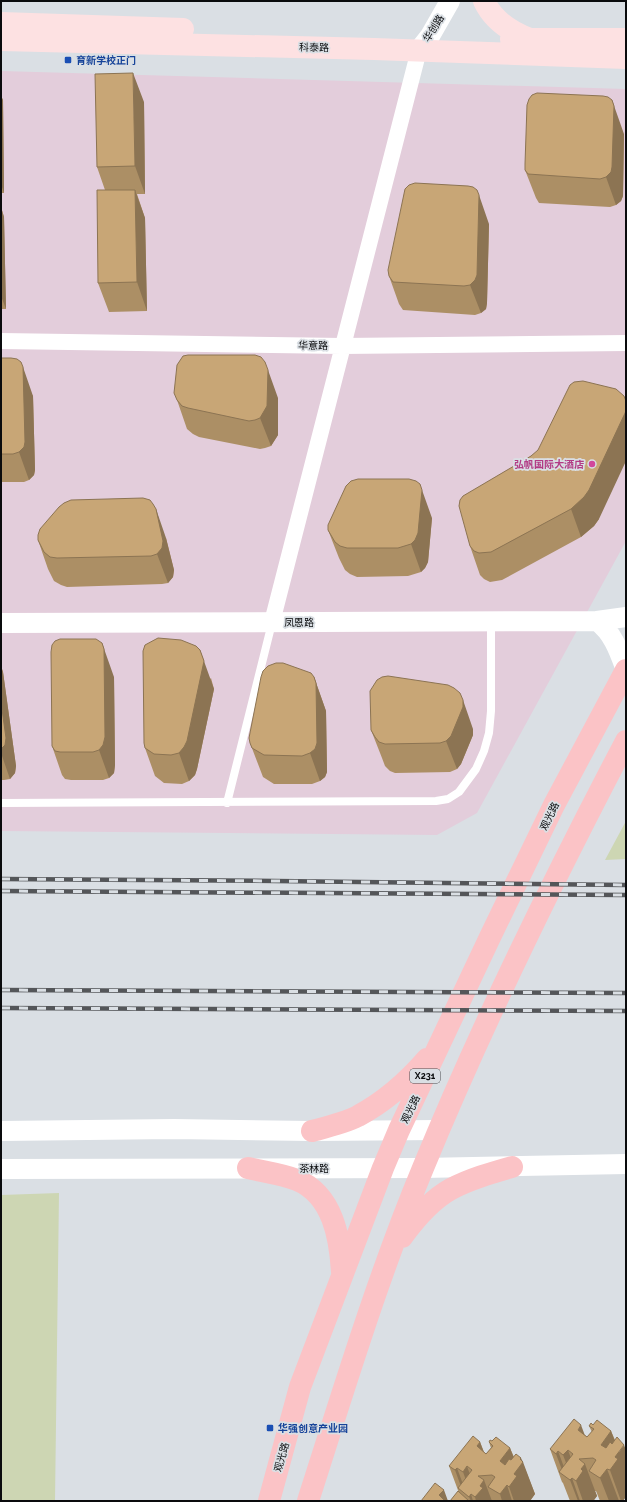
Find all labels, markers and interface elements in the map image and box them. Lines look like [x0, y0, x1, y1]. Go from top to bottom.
street label: 华创路 [421, 13, 446, 44]
street label: 科泰路 [299, 42, 329, 53]
place label: 育新学校正门 [76, 54, 136, 66]
marker: 育新学校正门 [63, 55, 73, 65]
street label: 华意路 [298, 340, 328, 351]
place label: 弘帆国际大酒店 [514, 459, 584, 470]
marker: 弘帆国际大酒店 [587, 459, 597, 469]
street label: 凤恩路 [284, 617, 314, 628]
street label: 观光路 [538, 800, 561, 832]
road number: X231 [410, 1069, 440, 1083]
street label: 观光路 [399, 1093, 422, 1125]
street label: 茶林路 [299, 1163, 329, 1174]
place label: 华强创意产业园 [278, 1422, 348, 1434]
marker: 华强创意产业园 [265, 1423, 275, 1433]
street label: 观光路 [272, 1441, 291, 1473]

